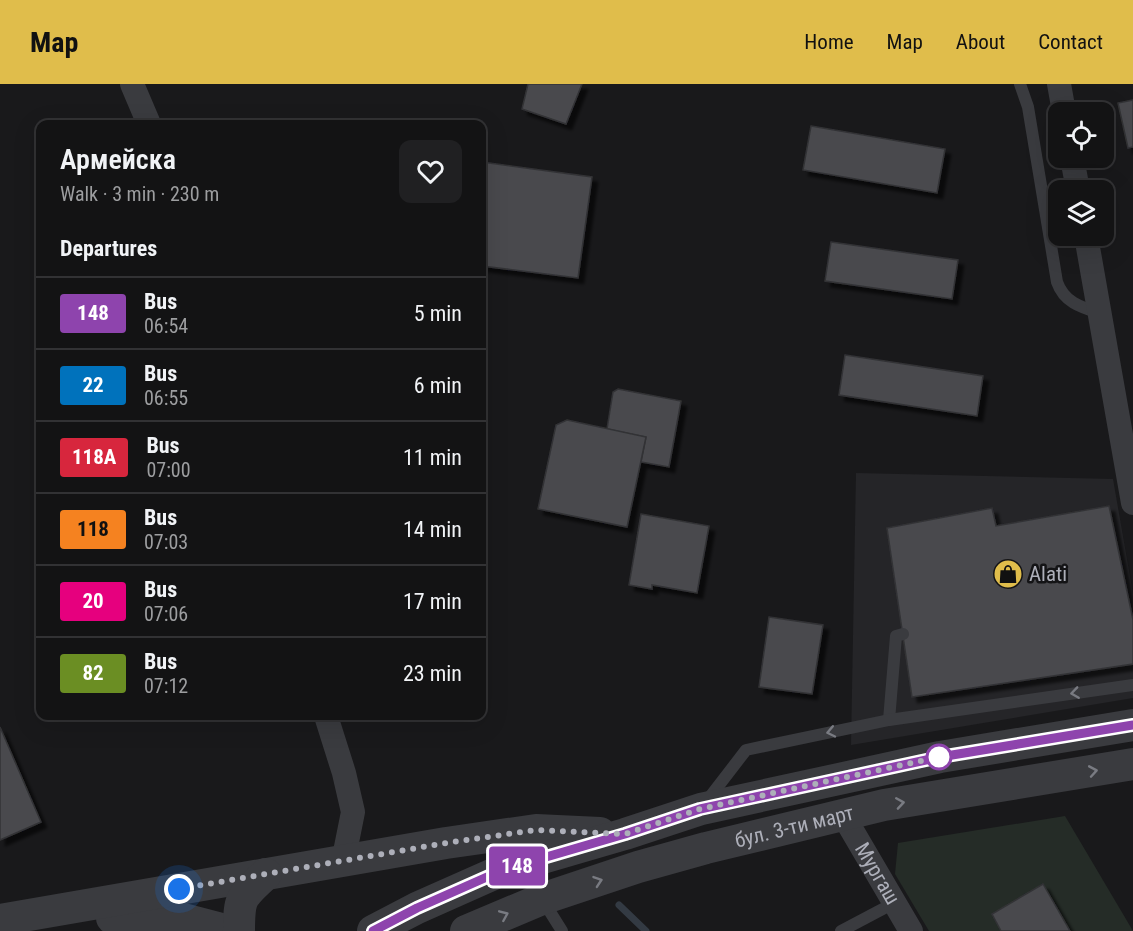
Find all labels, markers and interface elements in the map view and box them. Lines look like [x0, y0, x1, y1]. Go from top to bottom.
text: Map [30, 26, 78, 59]
text: Home [804, 30, 854, 54]
text: Map [887, 30, 923, 54]
text: About [956, 30, 1005, 54]
text: Contact [1038, 30, 1103, 54]
map controls [1048, 102, 1114, 246]
button: locate [1048, 102, 1114, 168]
button: heart [399, 140, 462, 203]
text: Армейска [60, 143, 176, 176]
button: layers [1048, 180, 1114, 246]
text: Walk · 3 min · 230 m [60, 182, 219, 206]
text: Departures [60, 236, 157, 261]
text: Bus [144, 289, 177, 314]
text: 148 [77, 301, 109, 325]
text: 5 min [414, 301, 462, 326]
text: 06:54 [144, 314, 188, 338]
text: Bus [144, 361, 177, 386]
text: 22 [82, 373, 104, 397]
text: 6 min [414, 373, 462, 398]
text: 06:55 [144, 386, 188, 410]
text: Bus [146, 433, 180, 458]
text: 118А [72, 445, 116, 469]
text: 11 min [403, 445, 462, 470]
text: 07:00 [146, 458, 191, 482]
text: Bus [144, 505, 177, 530]
text: 118 [77, 517, 109, 541]
text: 14 min [403, 517, 462, 542]
text: 07:03 [144, 530, 188, 554]
shop icon: Alati [992, 558, 1024, 590]
place label: Alati [1029, 562, 1067, 586]
text: Bus [144, 577, 177, 602]
text: 20 [82, 589, 104, 613]
text: 17 min [403, 589, 462, 614]
text: 07:06 [144, 602, 188, 626]
text: Bus [144, 649, 177, 674]
text: 82 [82, 661, 104, 685]
text: 23 min [403, 661, 462, 686]
text: 07:12 [144, 674, 188, 698]
one-way arrow [1070, 687, 1080, 699]
one-way arrow [827, 725, 837, 738]
unlabelled marker [926, 744, 952, 770]
one-way arrow [1087, 765, 1097, 778]
one-way arrow [895, 797, 905, 810]
street label: бул. 3-ти март [732, 801, 856, 853]
street label: Мургаш [850, 838, 905, 909]
line badge: 148 [482, 846, 552, 886]
text: 148 [501, 854, 533, 878]
your location [164, 874, 194, 904]
one-way arrow [592, 876, 603, 888]
one-way arrow [498, 910, 509, 922]

